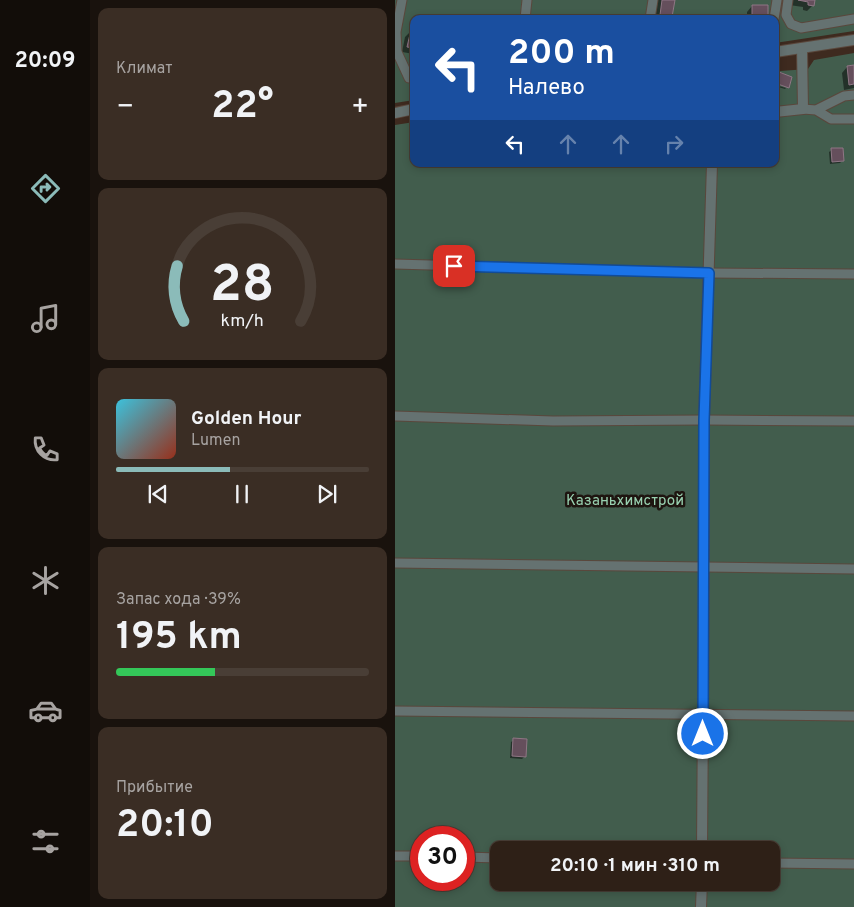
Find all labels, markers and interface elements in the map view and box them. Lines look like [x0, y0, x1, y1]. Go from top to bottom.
text: 200 m [508, 32, 615, 76]
icon: left [425, 35, 490, 100]
text: 20:09 [14, 48, 76, 75]
text: Климат [116, 59, 173, 79]
text: Налево [508, 75, 585, 102]
text: 22° [211, 83, 274, 132]
text: − [116, 90, 134, 126]
text: + [351, 90, 369, 126]
icon: left [501, 130, 529, 158]
icon: ahead [554, 130, 582, 158]
icon: ahead [607, 130, 635, 158]
icon: right [660, 130, 688, 158]
icon: directions [28, 171, 63, 206]
pin [433, 245, 475, 287]
icon: arrive [440, 252, 468, 280]
text: 28 [210, 254, 275, 320]
icon: music [28, 301, 63, 336]
text: km/h [221, 310, 264, 333]
text: Golden Hour [191, 407, 302, 431]
text: Lumen [191, 431, 241, 451]
icon: phone [28, 432, 63, 467]
icon: previous [144, 480, 172, 508]
icon: pause [228, 480, 256, 508]
icon: next [313, 480, 341, 508]
park label: Казаньхимстрой [566, 492, 684, 511]
icon: climate [28, 563, 63, 598]
text: Запас хода · 39% [116, 590, 241, 610]
text: 195 km [116, 614, 242, 663]
icon: car [28, 693, 63, 728]
position arrow [676, 707, 728, 759]
text: Прибытие [116, 778, 193, 798]
text: 20:10 [116, 802, 214, 851]
icon: filters [28, 824, 63, 859]
speed limit sign: 30 [410, 826, 475, 891]
text: 20:10 · 1 мин · 310 m [550, 854, 720, 878]

